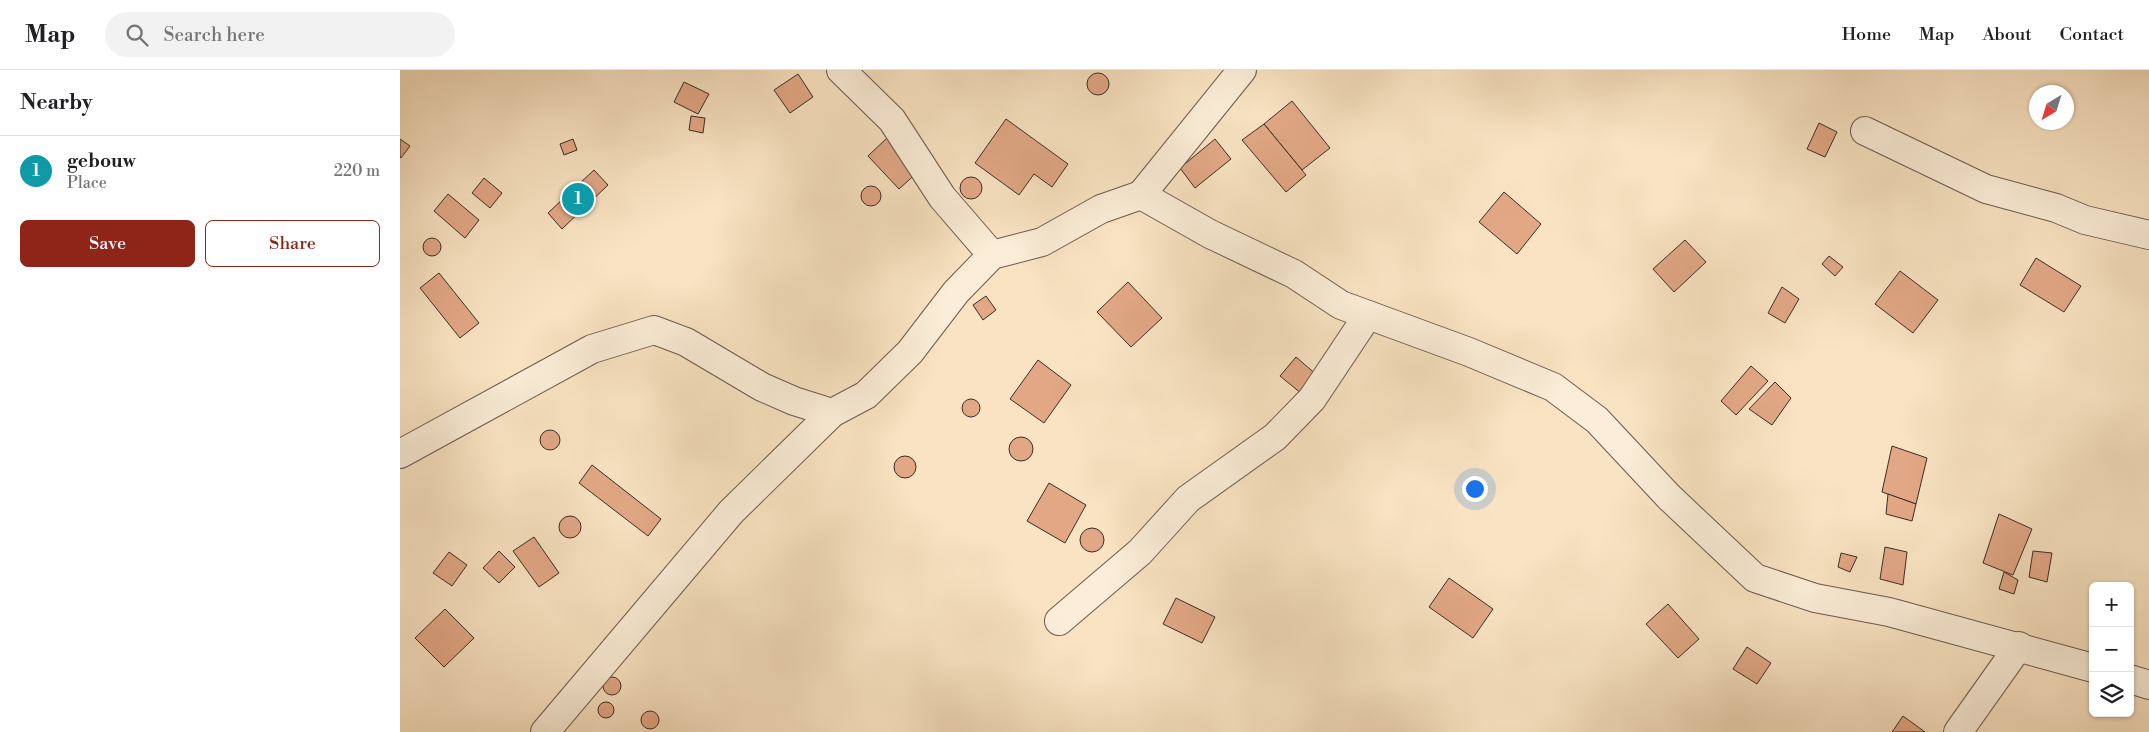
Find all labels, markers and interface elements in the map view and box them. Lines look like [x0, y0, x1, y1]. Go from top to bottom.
search box [105, 12, 455, 57]
text: Map [25, 20, 75, 50]
icon: search [123, 21, 151, 49]
text: Search here [163, 23, 265, 47]
text: Home [1842, 23, 1891, 46]
text: Map [1919, 23, 1955, 46]
text: About [1983, 23, 2032, 46]
text: Contact [2060, 23, 2124, 46]
north arrow [2029, 85, 2074, 130]
text: Nearby [20, 90, 93, 116]
text: gebouw [67, 149, 136, 173]
text: 1 [32, 161, 40, 181]
text: 220 m [334, 161, 380, 181]
text: Place [67, 173, 107, 193]
pin: 1 [562, 180, 594, 218]
button: Save [20, 220, 195, 267]
button: Share [205, 220, 380, 267]
your location [1462, 476, 1488, 502]
map controls [2089, 582, 2134, 717]
button: + [2089, 582, 2134, 627]
button: − [2089, 627, 2134, 672]
button: layers [2089, 672, 2134, 717]

